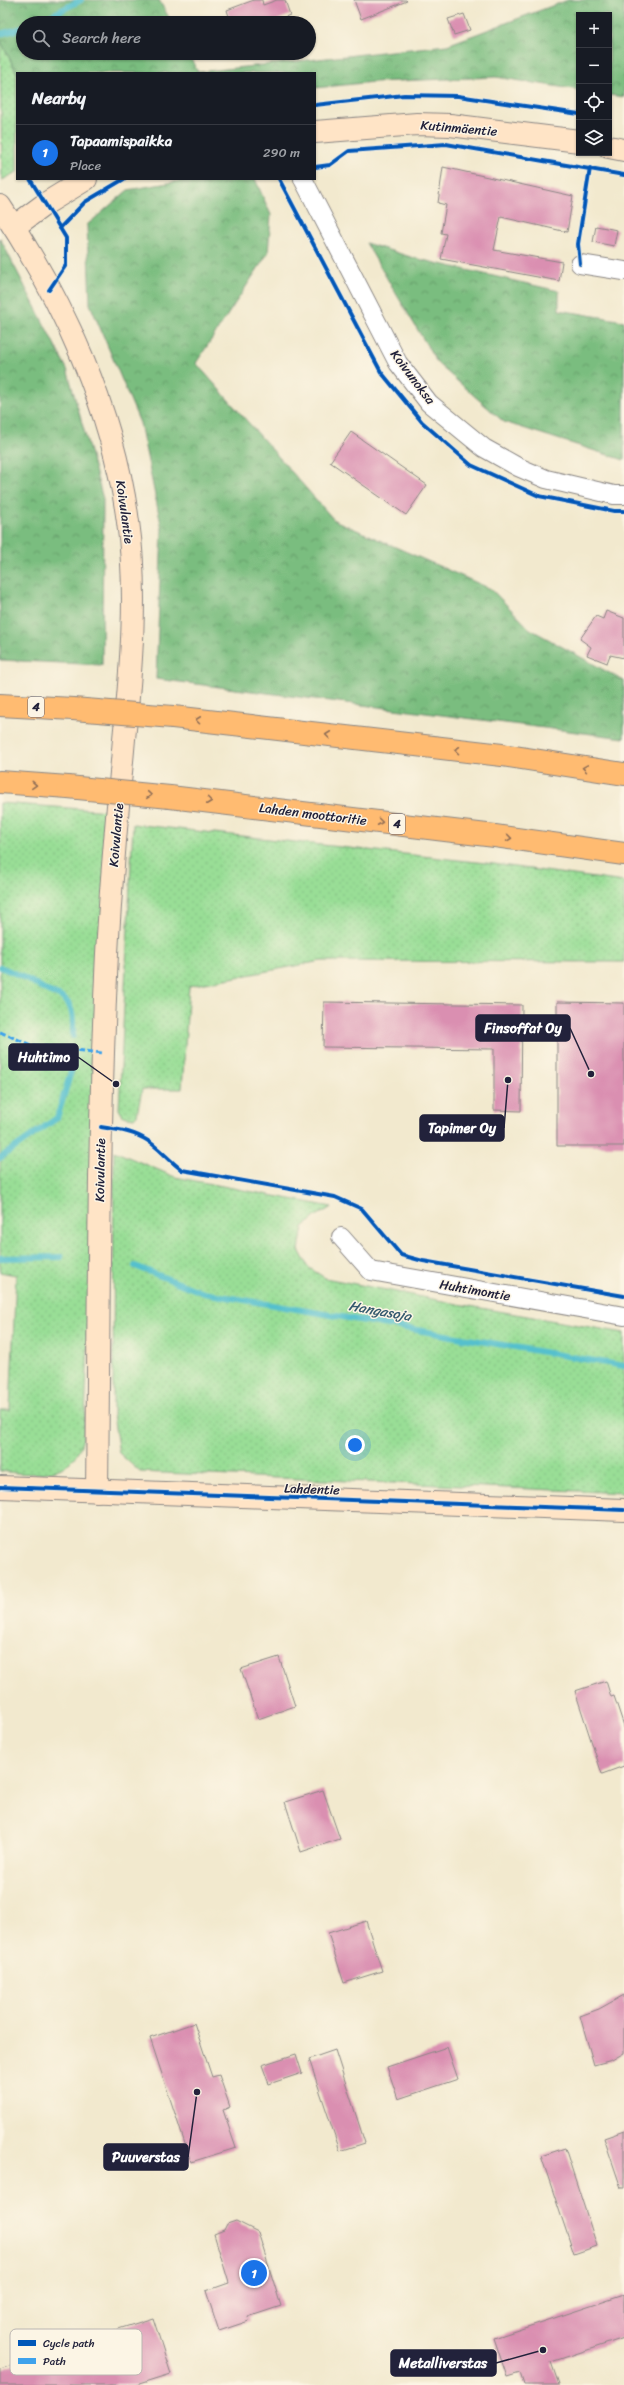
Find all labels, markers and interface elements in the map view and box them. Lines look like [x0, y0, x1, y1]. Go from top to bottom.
map controls [576, 12, 612, 156]
button: + [576, 12, 612, 48]
search box [16, 16, 316, 60]
text: Search here [62, 25, 141, 51]
icon: search [30, 27, 52, 49]
button: − [576, 48, 612, 84]
text: Nearby [32, 83, 86, 113]
button: locate [576, 84, 612, 120]
street label: Kutinmäentie [420, 113, 499, 143]
button: layers [576, 120, 612, 156]
text: Tapaamispaikka [70, 128, 172, 154]
text: 1 [42, 141, 48, 164]
text: 290 m [263, 141, 300, 164]
text: Place [70, 154, 101, 177]
street label: Koivunoksa [385, 344, 442, 410]
street label: Koivulantie [109, 479, 141, 545]
road number: 4 [28, 697, 44, 717]
one-way arrow [195, 716, 201, 725]
one-way arrow [325, 731, 331, 740]
one-way arrow [454, 746, 460, 755]
one-way arrow [582, 764, 589, 773]
one-way arrow [31, 780, 37, 789]
one-way arrow [146, 790, 152, 799]
one-way arrow [206, 796, 212, 805]
street label: Lahden moottoritie [258, 796, 368, 832]
street label: Koivulantie [102, 802, 130, 868]
road number: 4 [389, 814, 405, 834]
one-way arrow [377, 817, 383, 826]
one-way arrow [506, 833, 512, 842]
callout: Finsoffat Oy [476, 1015, 570, 1041]
text: Finsoffat Oy [483, 1016, 563, 1041]
callout: Huhtimo [9, 1044, 78, 1070]
text: Huhtimo [17, 1045, 70, 1070]
callout: Tapimer Oy [420, 1115, 504, 1141]
text: Tapimer Oy [428, 1116, 497, 1141]
street label: Koivulantie [88, 1138, 112, 1202]
street label: Huhtimontie [438, 1272, 513, 1308]
water label: Hangasoja [347, 1293, 414, 1329]
your location [345, 1435, 365, 1455]
street label: Lahdentie [284, 1477, 341, 1501]
callout: Puuverstas [104, 2144, 188, 2170]
text: Puuverstas [112, 2145, 180, 2170]
pin: 1 [241, 2258, 267, 2288]
legend [10, 2329, 142, 2375]
text: Cycle path [43, 2334, 95, 2353]
callout: Metalliverstas [391, 2350, 496, 2376]
text: Metalliverstas [398, 2351, 488, 2376]
text: Path [43, 2352, 66, 2371]

